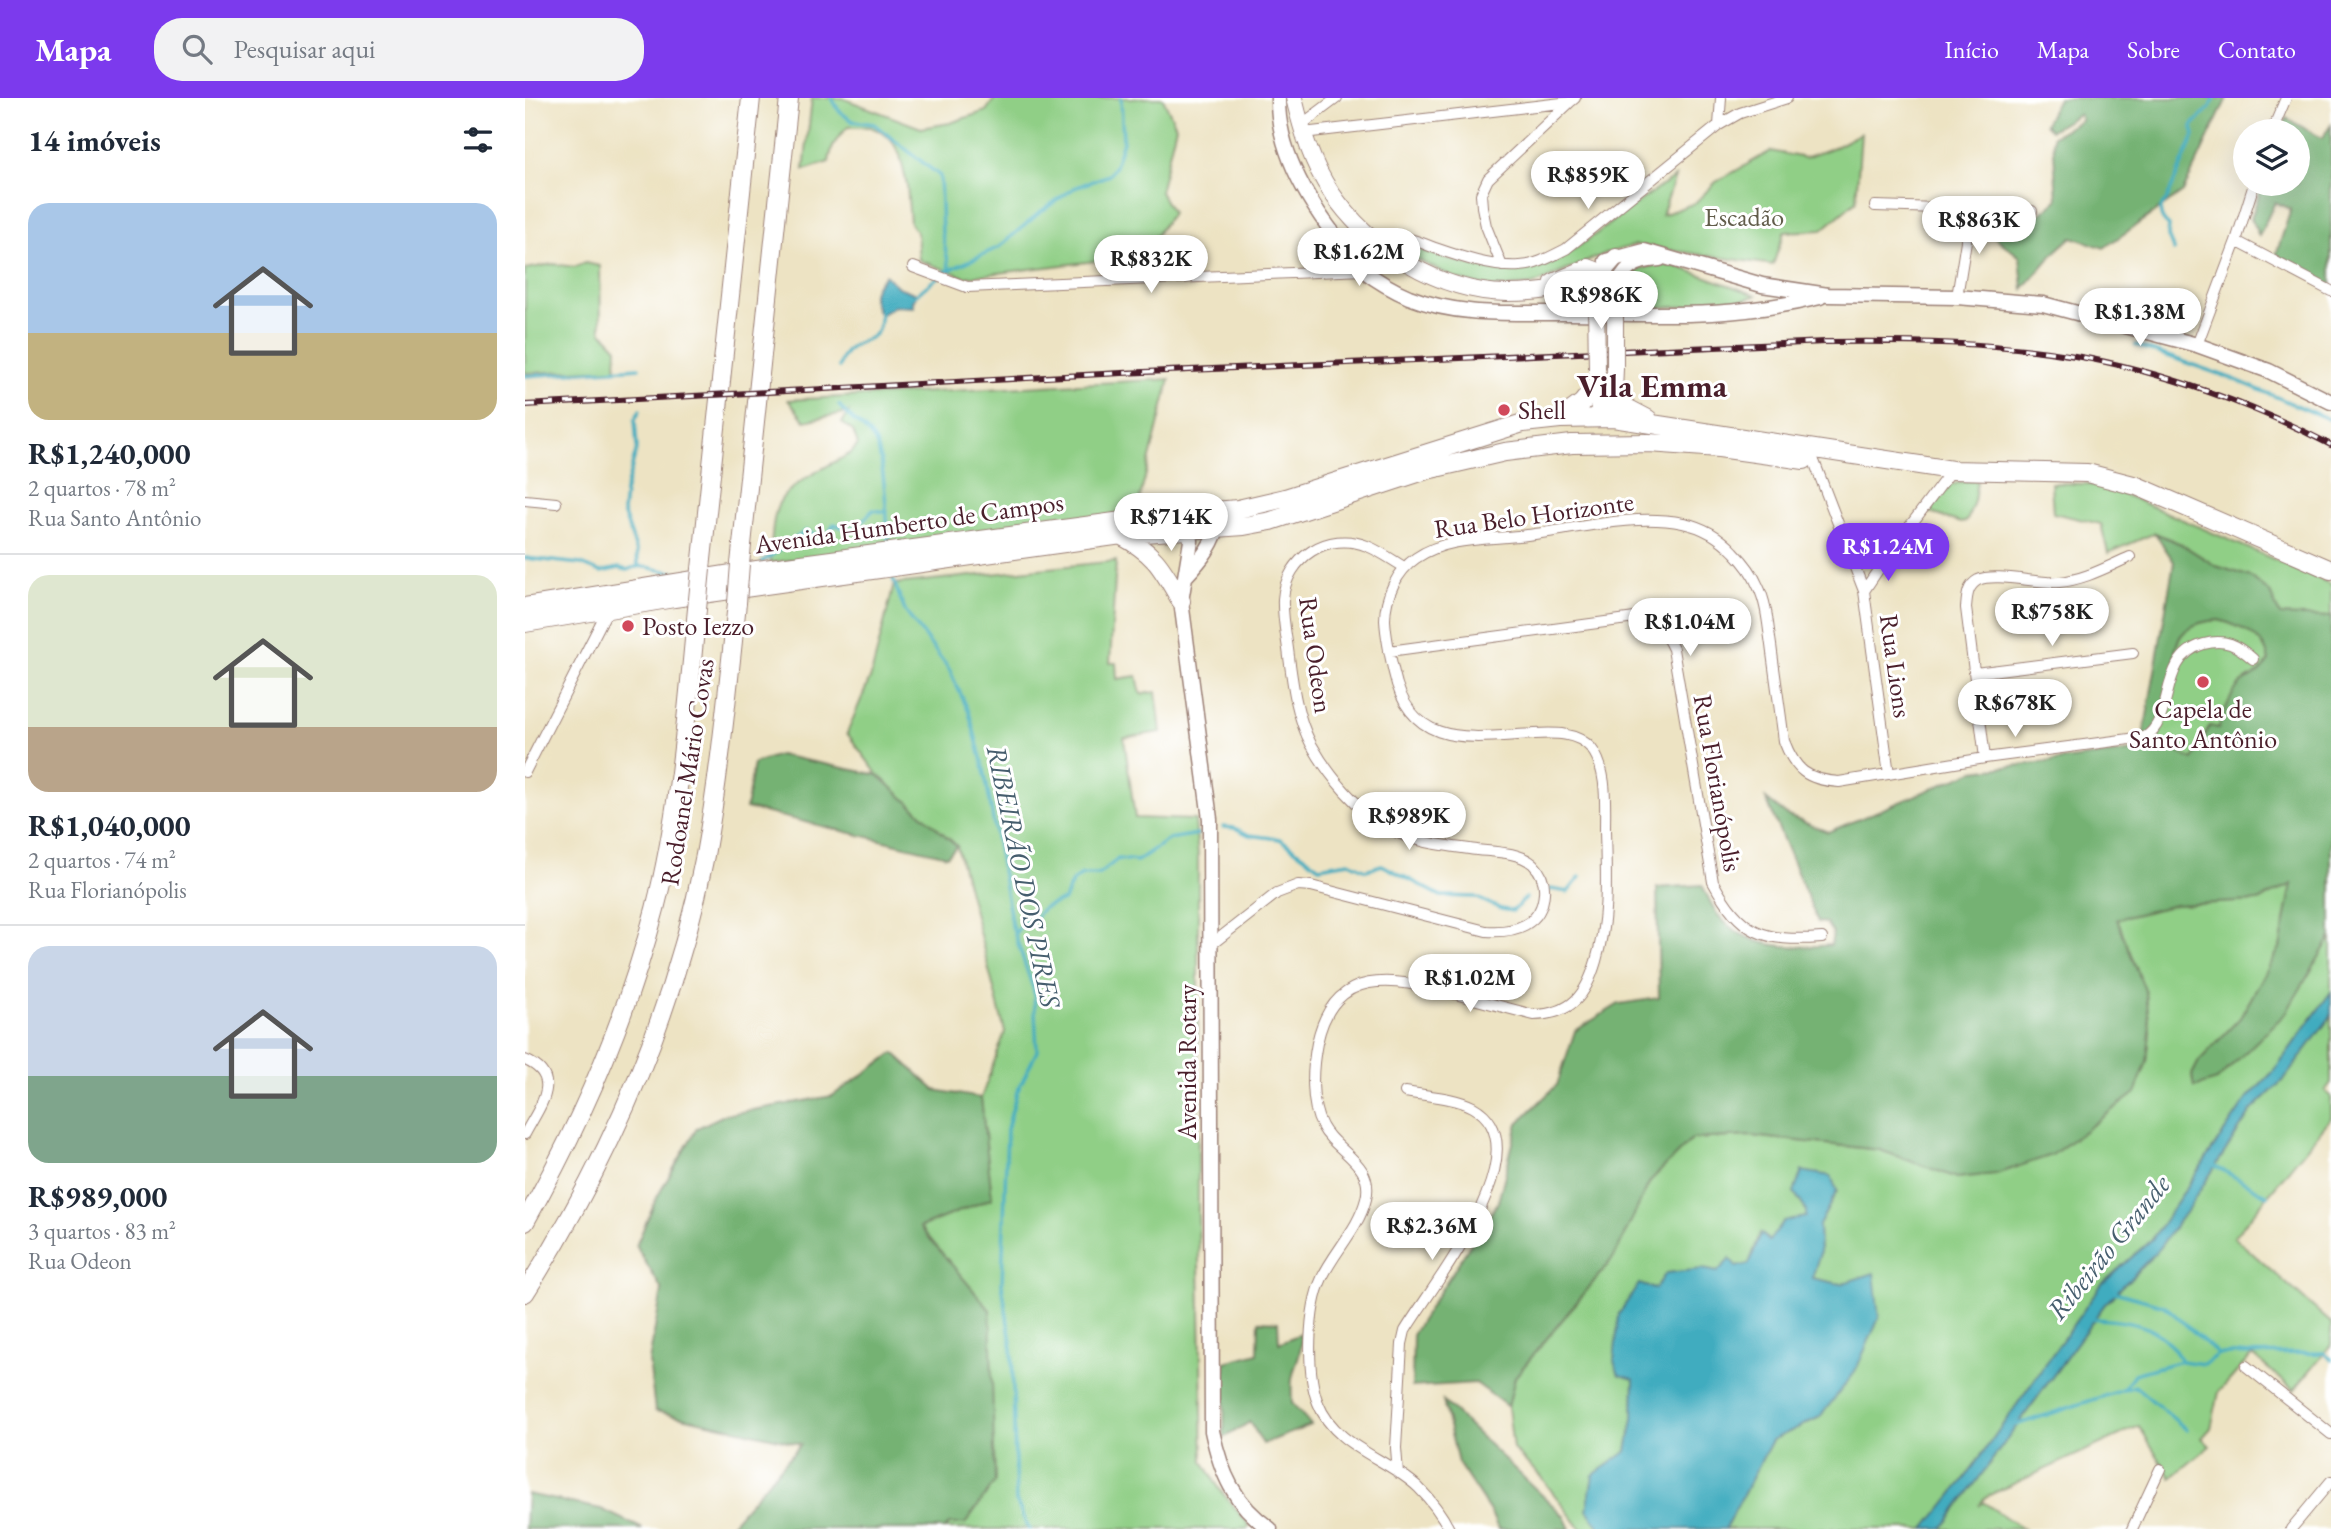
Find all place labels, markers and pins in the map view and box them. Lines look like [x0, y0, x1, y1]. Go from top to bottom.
pin: R$859K [1531, 152, 1645, 211]
pin: R$863K [1922, 197, 2036, 256]
pin: R$1.62M [1294, 228, 1424, 288]
pin: R$832K [1094, 236, 1208, 295]
pin: R$986K [1544, 272, 1658, 331]
pin: R$1.38M [2075, 288, 2205, 348]
place label: Shell [1518, 393, 1566, 427]
marker: Shell [1496, 402, 1512, 418]
pin: R$714K [1114, 494, 1228, 553]
pin: R$1.24M [1823, 524, 1953, 583]
pin: R$758K [1995, 588, 2109, 648]
pin: R$1.04M [1625, 598, 1755, 658]
place label: Posto Iezzo [642, 609, 754, 643]
marker: Posto Iezzo [620, 618, 636, 634]
marker: Capela de Santo Antônio [2195, 674, 2211, 690]
pin: R$678K [1958, 680, 2072, 739]
place label: Capela de Santo Antônio [2129, 692, 2277, 756]
pin: R$989K [1352, 792, 1466, 852]
pin: R$1.02M [1405, 954, 1535, 1014]
pin: R$2.36M [1367, 1202, 1497, 1262]

